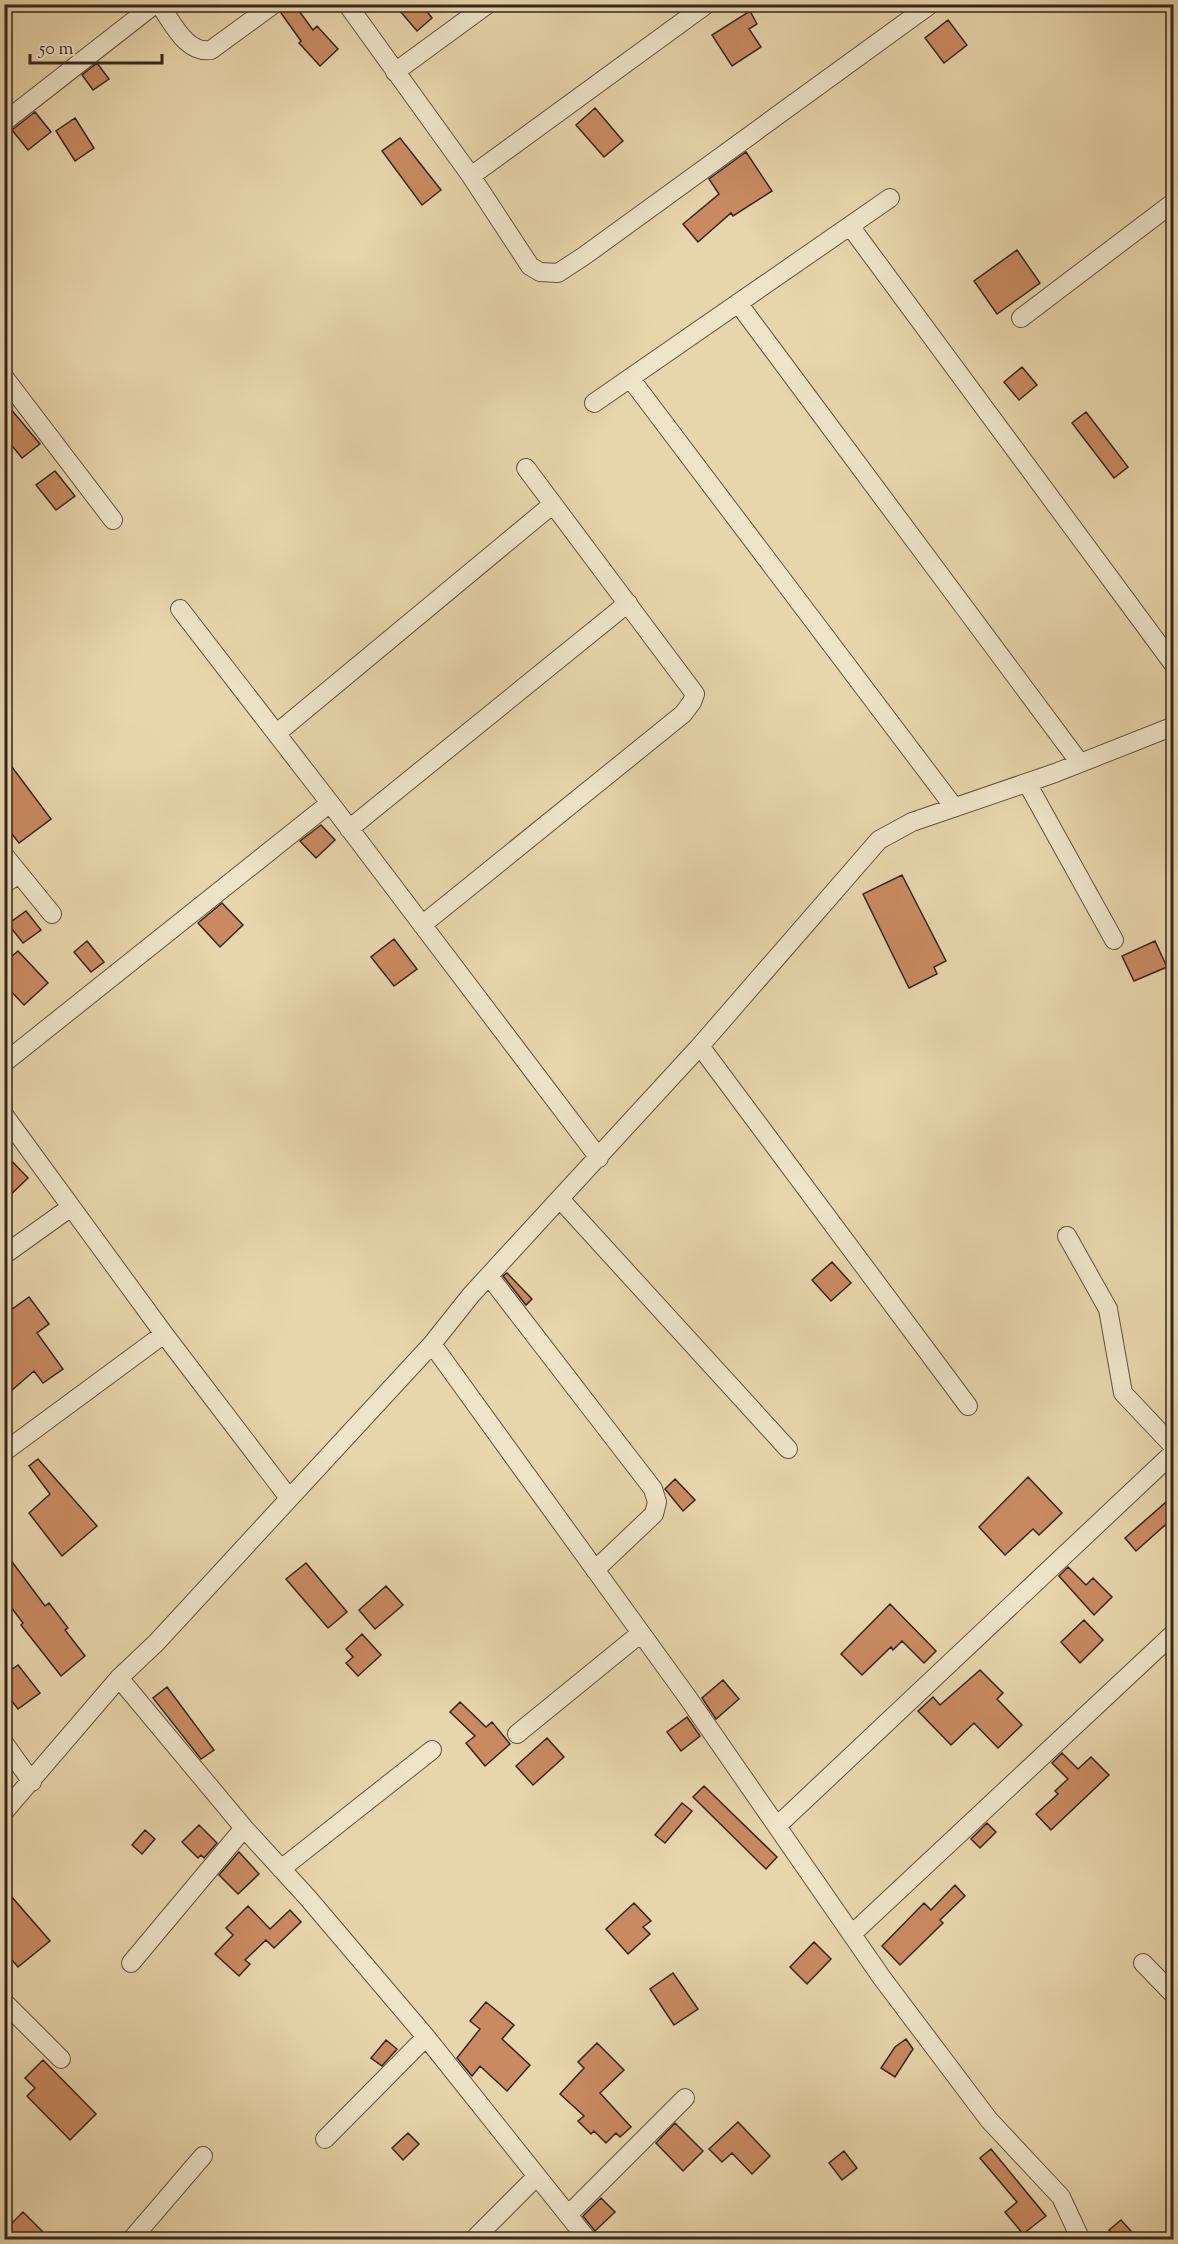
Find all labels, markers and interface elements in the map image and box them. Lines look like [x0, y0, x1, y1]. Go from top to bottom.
scale bar [30, 27, 162, 65]
text: 50 m [38, 37, 74, 63]

